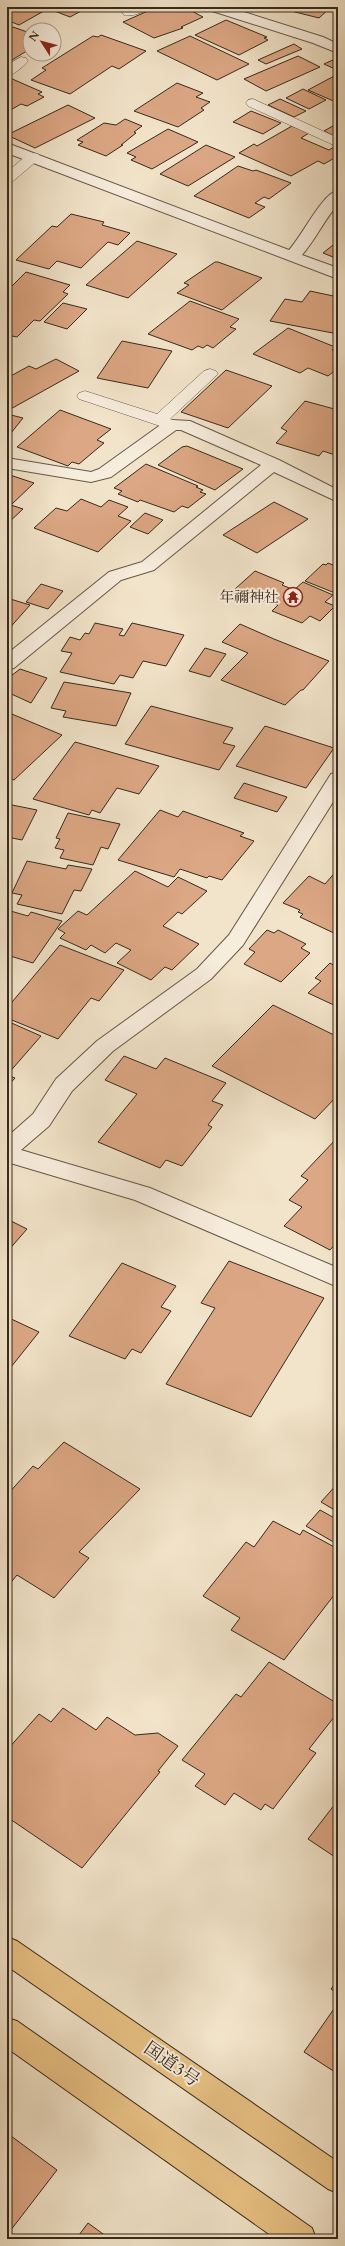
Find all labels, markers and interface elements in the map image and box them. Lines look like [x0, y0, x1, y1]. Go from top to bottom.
north arrow [22, 22, 62, 62]
text: N [25, 28, 43, 45]
temple icon: 年禰神社 [282, 586, 304, 608]
place label: 年禰神社 [219, 587, 279, 607]
street label: 国道3号 [139, 2036, 205, 2093]

